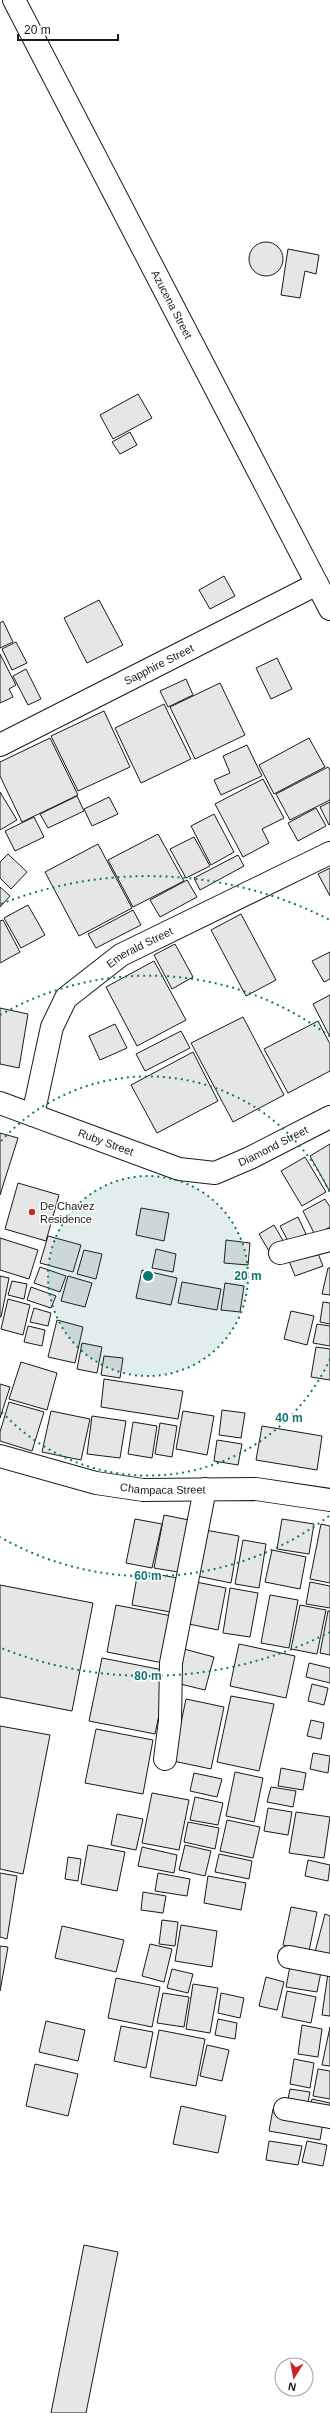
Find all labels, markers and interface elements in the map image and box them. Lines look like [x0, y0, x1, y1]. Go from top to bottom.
scale bar [18, 16, 118, 42]
text: 20 m [24, 23, 51, 37]
street label: Azucena Street [149, 268, 195, 341]
street label: Sapphire Street [122, 642, 196, 687]
street label: Emerald Street [104, 925, 175, 970]
street label: Diamond Street [236, 1123, 310, 1168]
street label: Ruby Street [77, 1126, 135, 1158]
place label: De Chavez Residence [40, 1200, 94, 1225]
marker: De Chavez Residence [27, 1207, 37, 1217]
centre of rings [141, 1269, 155, 1283]
text: 20 m [234, 1269, 262, 1283]
text: 40 m [275, 1411, 303, 1425]
street label: Champaca Street [119, 1481, 206, 1496]
text: 60 m [134, 1569, 162, 1583]
text: 80 m [134, 1669, 162, 1683]
north arrow [274, 2357, 314, 2397]
text: N [287, 2380, 297, 2393]

